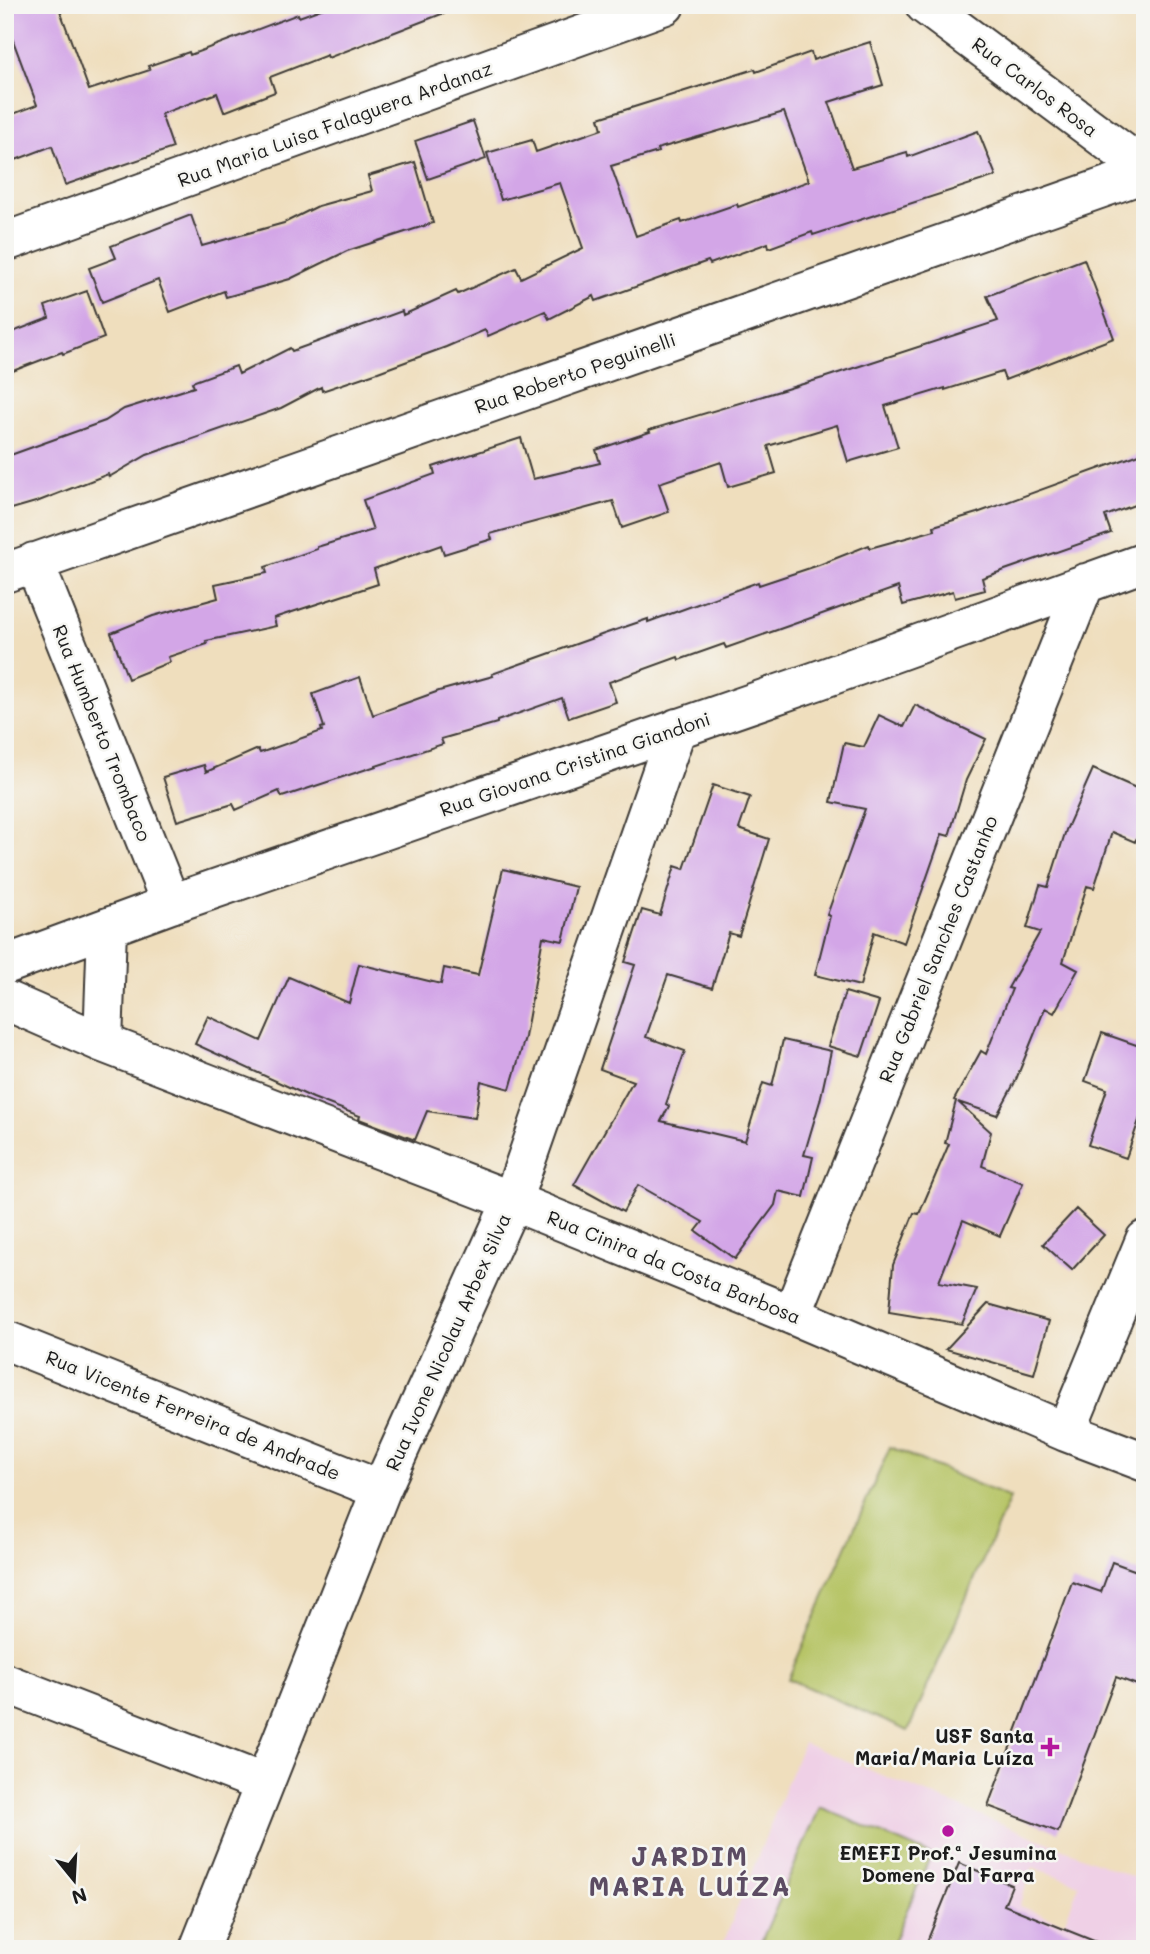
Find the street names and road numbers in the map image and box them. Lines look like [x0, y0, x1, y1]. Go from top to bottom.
street label: Rua Carlos Rosa [967, 31, 1103, 142]
street label: Rua Maria Luisa Falaguera Ardanaz [174, 55, 496, 192]
street label: Rua Roberto Peguinelli [471, 326, 679, 419]
street label: Rua Humberto Trombaco [47, 621, 157, 845]
street label: Rua Giovana Cristina Giandoni [436, 705, 713, 822]
street label: Rua Gabriel Sanches Castanho [872, 812, 1003, 1086]
street label: Rua Cinira da Costa Barbosa [544, 1204, 805, 1329]
street label: Rua Ivone Nicolau Arbex Silva [379, 1209, 516, 1474]
street label: Rua Vicente Ferreira de Andrade [42, 1344, 344, 1485]

